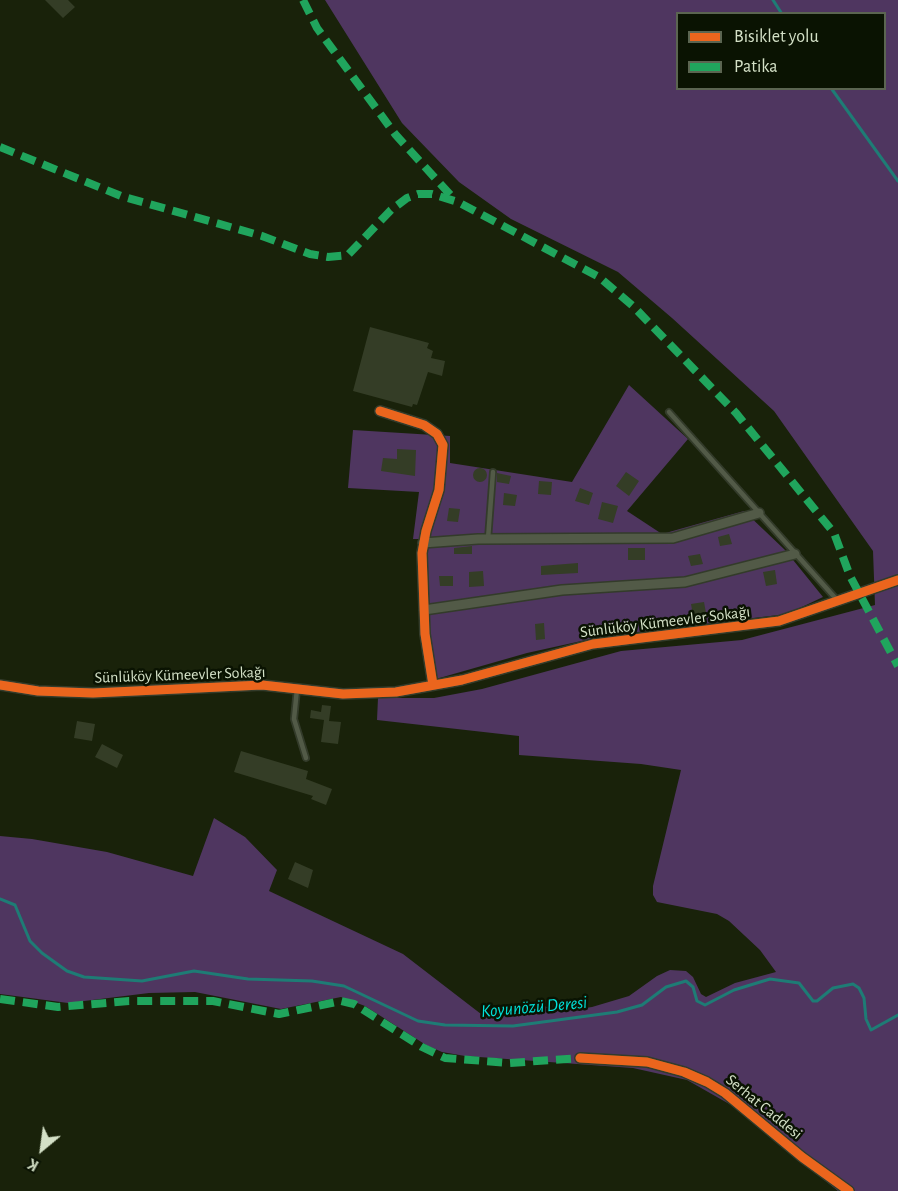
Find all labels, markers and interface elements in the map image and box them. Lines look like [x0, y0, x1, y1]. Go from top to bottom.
legend [676, 12, 886, 90]
text: Bisiklet yolu [734, 28, 819, 46]
text: Patika [734, 58, 777, 76]
street label: Sünlüköy Kümeevler Sokağı [579, 602, 751, 642]
street label: Sünlüköy Kümeevler Sokağı [94, 662, 266, 688]
water label: Koyunözü Deresi [480, 992, 588, 1022]
street label: Serhat Caddesi [722, 1070, 806, 1144]
north arrow [12, 1119, 72, 1179]
text: K [25, 1155, 41, 1174]

